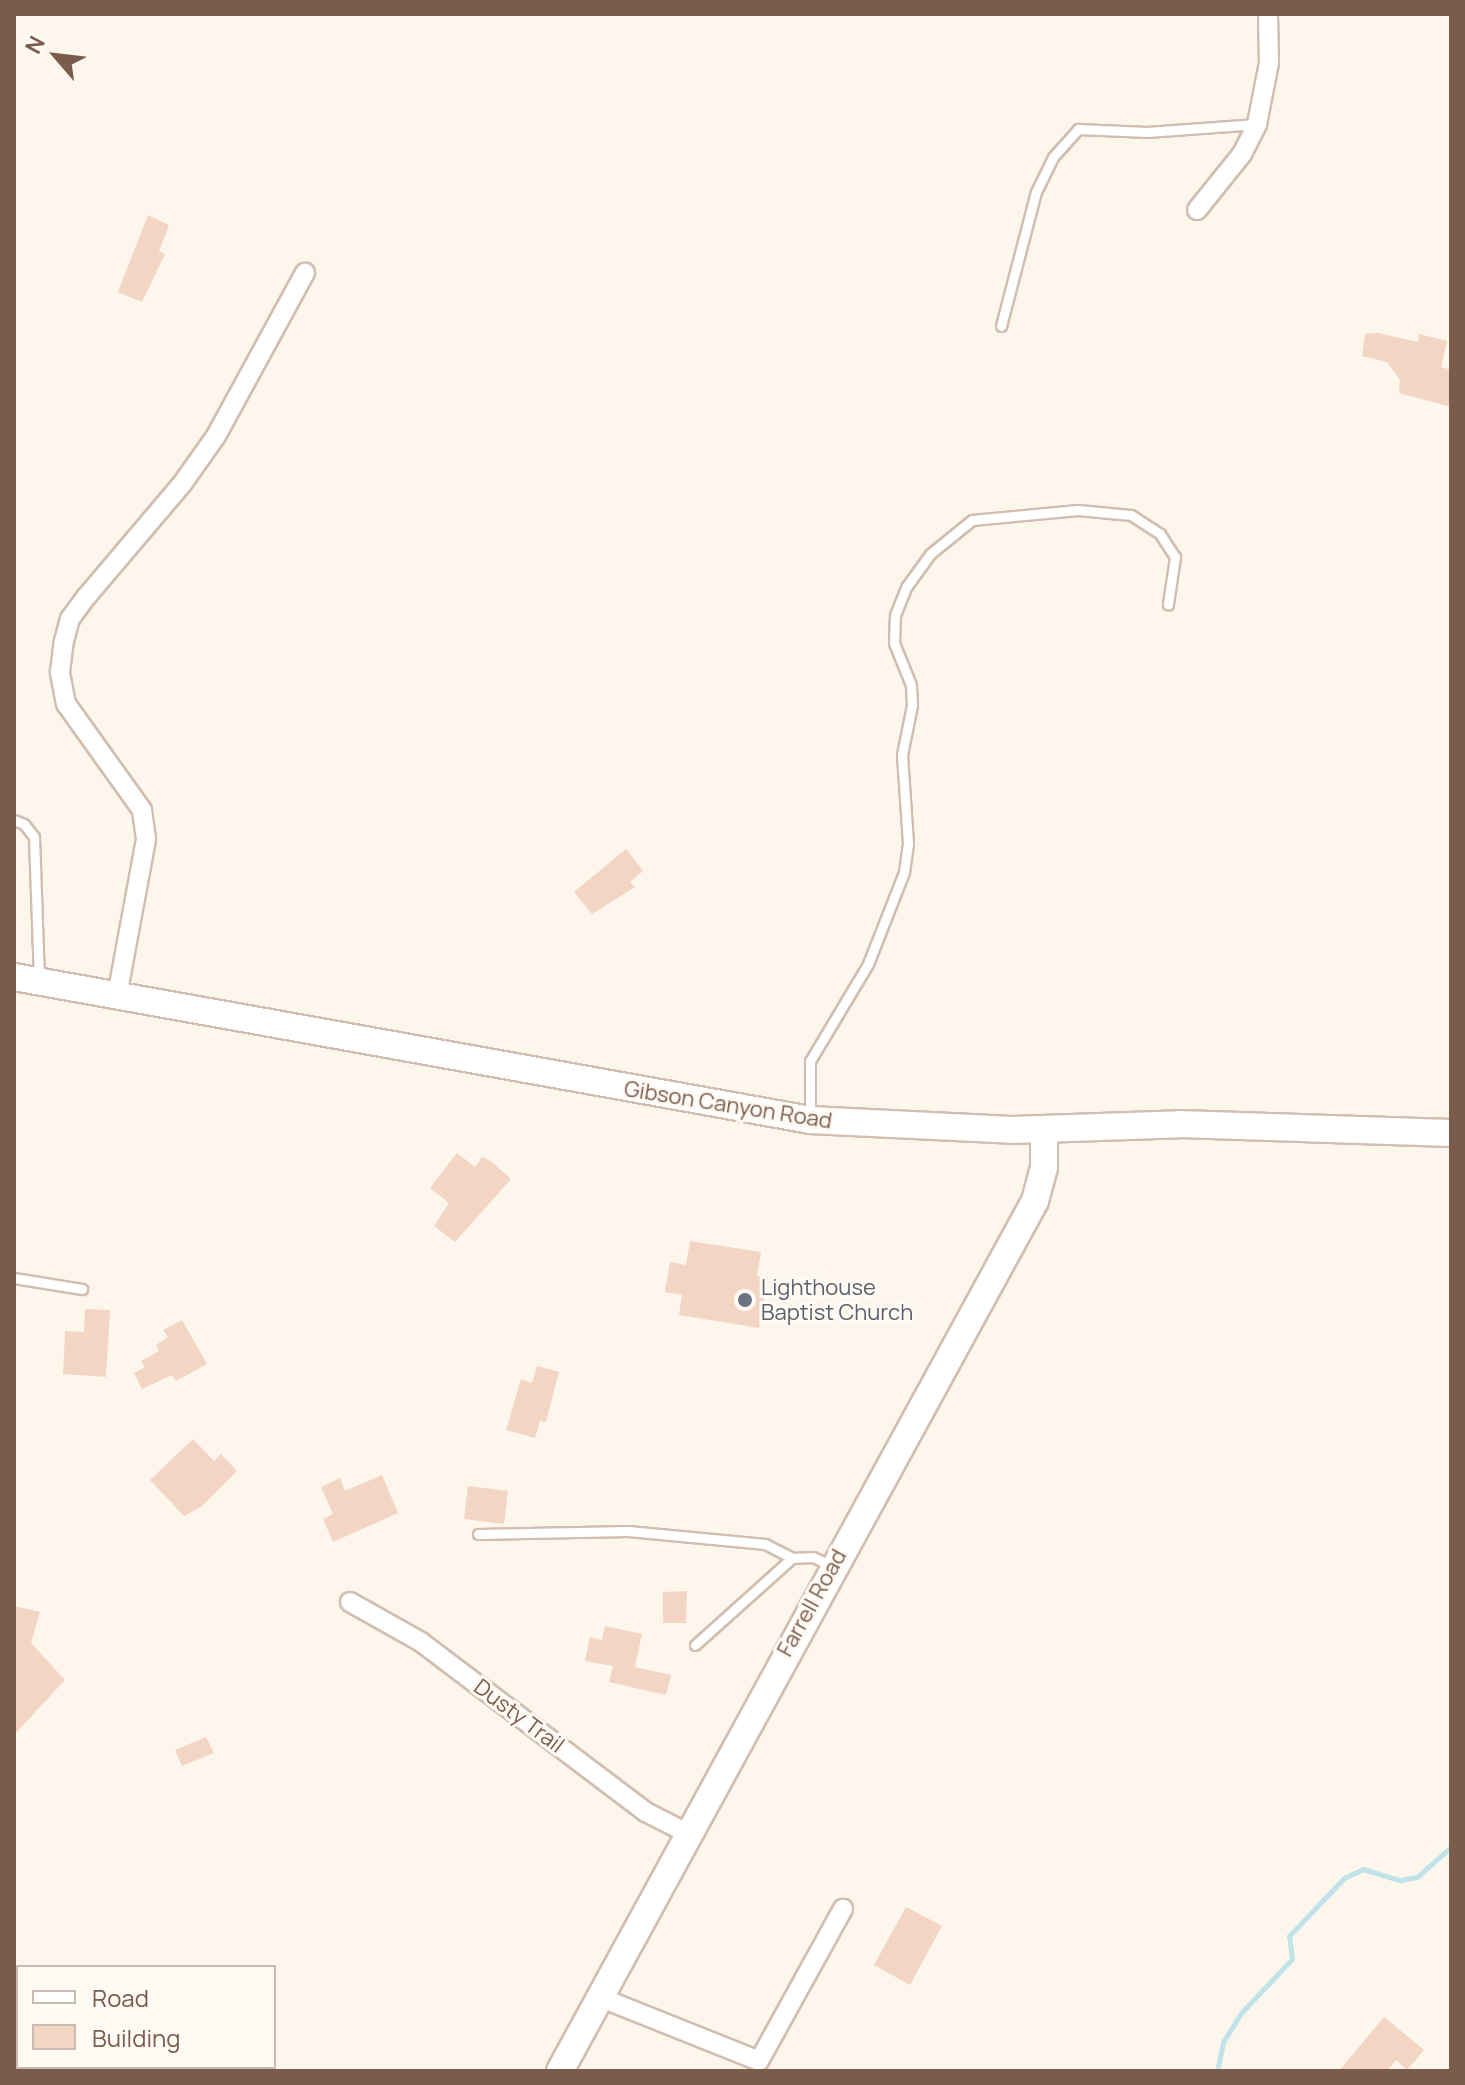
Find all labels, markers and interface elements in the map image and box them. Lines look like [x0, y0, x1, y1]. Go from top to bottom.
north arrow [16, 16, 96, 96]
text: N [18, 31, 52, 59]
street label: Gibson Canyon Road [622, 1076, 834, 1134]
place label: Lighthouse Baptist Church [761, 1274, 913, 1326]
marker: Lighthouse Baptist Church [736, 1291, 754, 1309]
street label: Farrell Road [772, 1545, 852, 1661]
street label: Dusty Trail [469, 1674, 569, 1758]
legend [16, 1965, 276, 2069]
text: Road [92, 1981, 149, 2014]
text: Building [92, 2021, 180, 2054]

